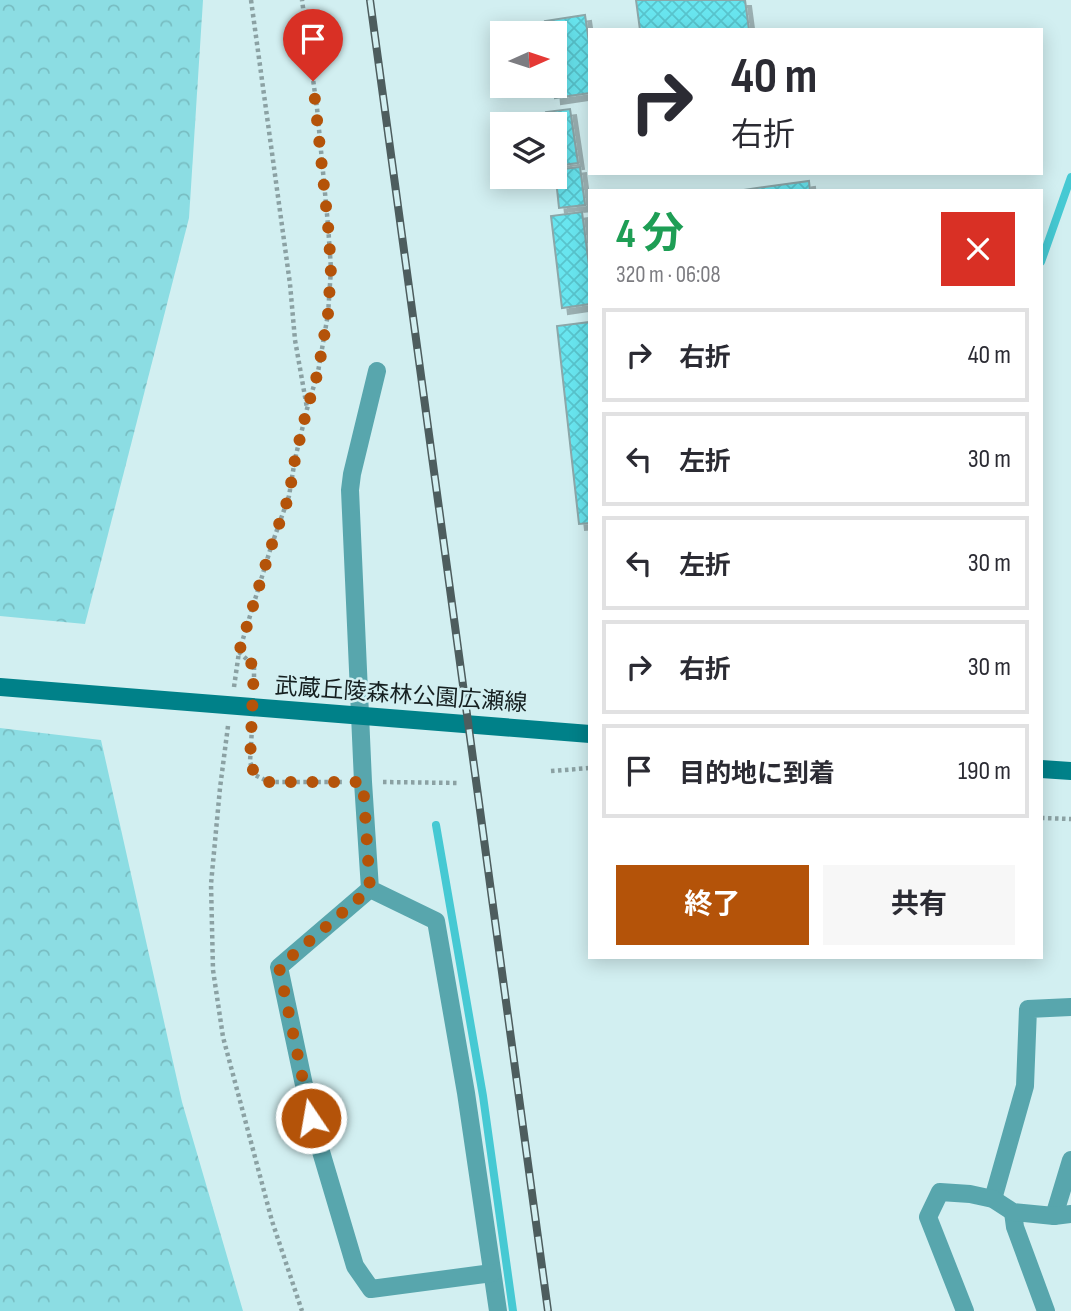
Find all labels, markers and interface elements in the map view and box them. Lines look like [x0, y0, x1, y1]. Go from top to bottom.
pin [283, 9, 343, 81]
icon: arrive [294, 20, 332, 58]
north arrow [490, 21, 567, 98]
map controls [490, 21, 567, 189]
text: 40 m [731, 48, 817, 107]
icon: right [616, 56, 707, 147]
button: layers [490, 112, 567, 189]
text: 右折 [731, 116, 795, 155]
text: 4 分 [616, 209, 684, 260]
button: close [941, 212, 1015, 286]
text: 320 m · 06:08 [616, 261, 721, 289]
icon: right [620, 336, 658, 374]
text: 40 m [968, 340, 1011, 371]
text: 右折 [679, 343, 731, 374]
icon: left [620, 440, 658, 478]
text: 30 m [968, 444, 1011, 475]
text: 左折 [679, 447, 731, 478]
icon: left [620, 544, 658, 582]
text: 30 m [968, 548, 1011, 579]
text: 左折 [679, 551, 731, 582]
icon: right [620, 648, 658, 686]
text: 30 m [968, 652, 1011, 683]
text: 右折 [679, 655, 731, 686]
street label: 武蔵丘陵森林公園広瀬線 [274, 672, 528, 718]
icon: arrive [620, 752, 658, 790]
text: 190 m [958, 756, 1011, 787]
text: 目的地に到着 [679, 759, 835, 790]
button: 終了 [616, 865, 809, 945]
button: 共有 [823, 865, 1015, 945]
position arrow [274, 1081, 348, 1155]

